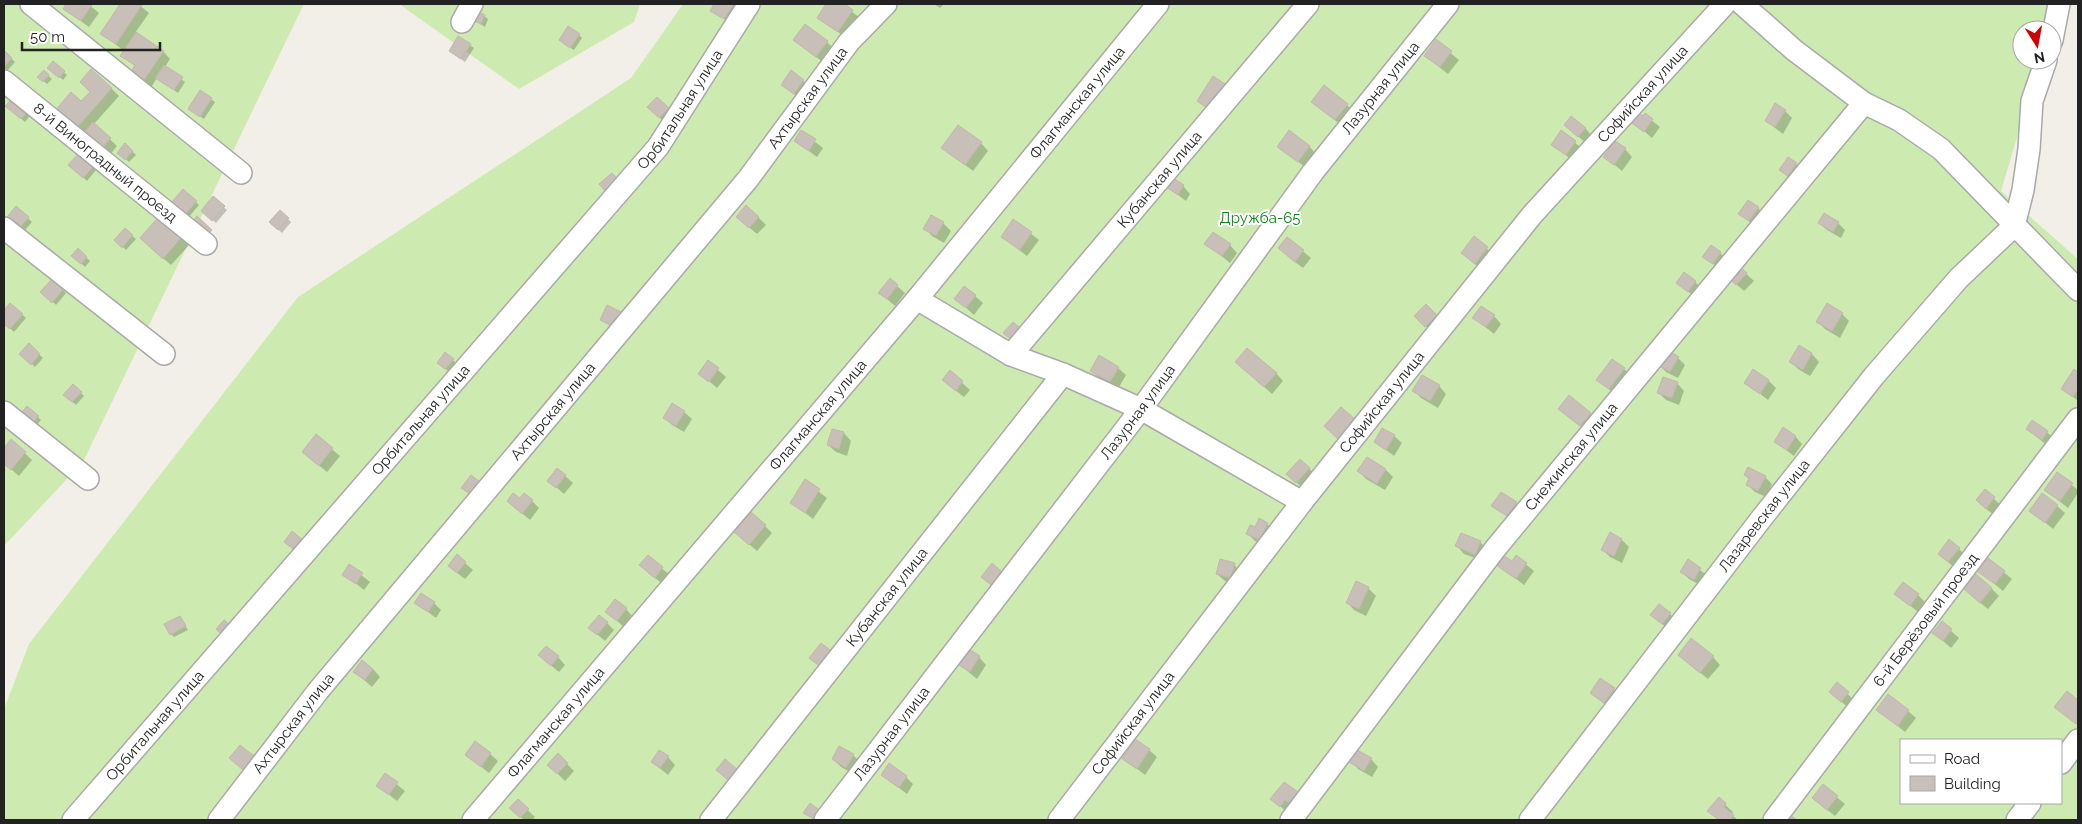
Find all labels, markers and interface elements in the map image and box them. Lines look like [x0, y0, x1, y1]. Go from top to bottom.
scale bar [22, 20, 160, 52]
north arrow [2012, 20, 2062, 70]
text: 50 m [30, 28, 65, 46]
street label: Лазурная улица [1338, 38, 1423, 138]
street label: Софийская улица [1594, 42, 1692, 146]
street label: Ахтырская улица [764, 43, 851, 152]
street label: Флагманская улица [1026, 43, 1129, 163]
street label: Орбитальная улица [634, 46, 727, 173]
text: N [2033, 49, 2046, 67]
street label: 8-й Виноградный проезд [30, 99, 181, 226]
street label: Кубанская улица [1114, 127, 1206, 231]
park label: Дружба-65 [1220, 209, 1300, 227]
street label: Софийская улица [1336, 348, 1428, 457]
street label: Флагманская улица [766, 356, 870, 474]
street label: Ахтырская улица [507, 359, 599, 464]
street label: Орбитальная улица [368, 361, 474, 479]
street label: Лазурная улица [1096, 361, 1179, 463]
street label: Снежинская улица [1521, 399, 1621, 515]
street label: Лазаревская улица [1715, 456, 1814, 576]
street label: Кубанская улица [842, 544, 932, 650]
street label: 6-й Берёзовый проезд [1869, 549, 1982, 690]
street label: Флагманская улица [504, 663, 608, 782]
street label: Орбитальная улица [102, 667, 208, 785]
street label: Софийская улица [1088, 668, 1178, 778]
street label: Ахтырская улица [249, 670, 338, 777]
street label: Лазурная улица [850, 683, 933, 784]
legend [1900, 739, 2062, 804]
text: Road [1944, 750, 1980, 768]
text: Building [1944, 775, 2001, 793]

